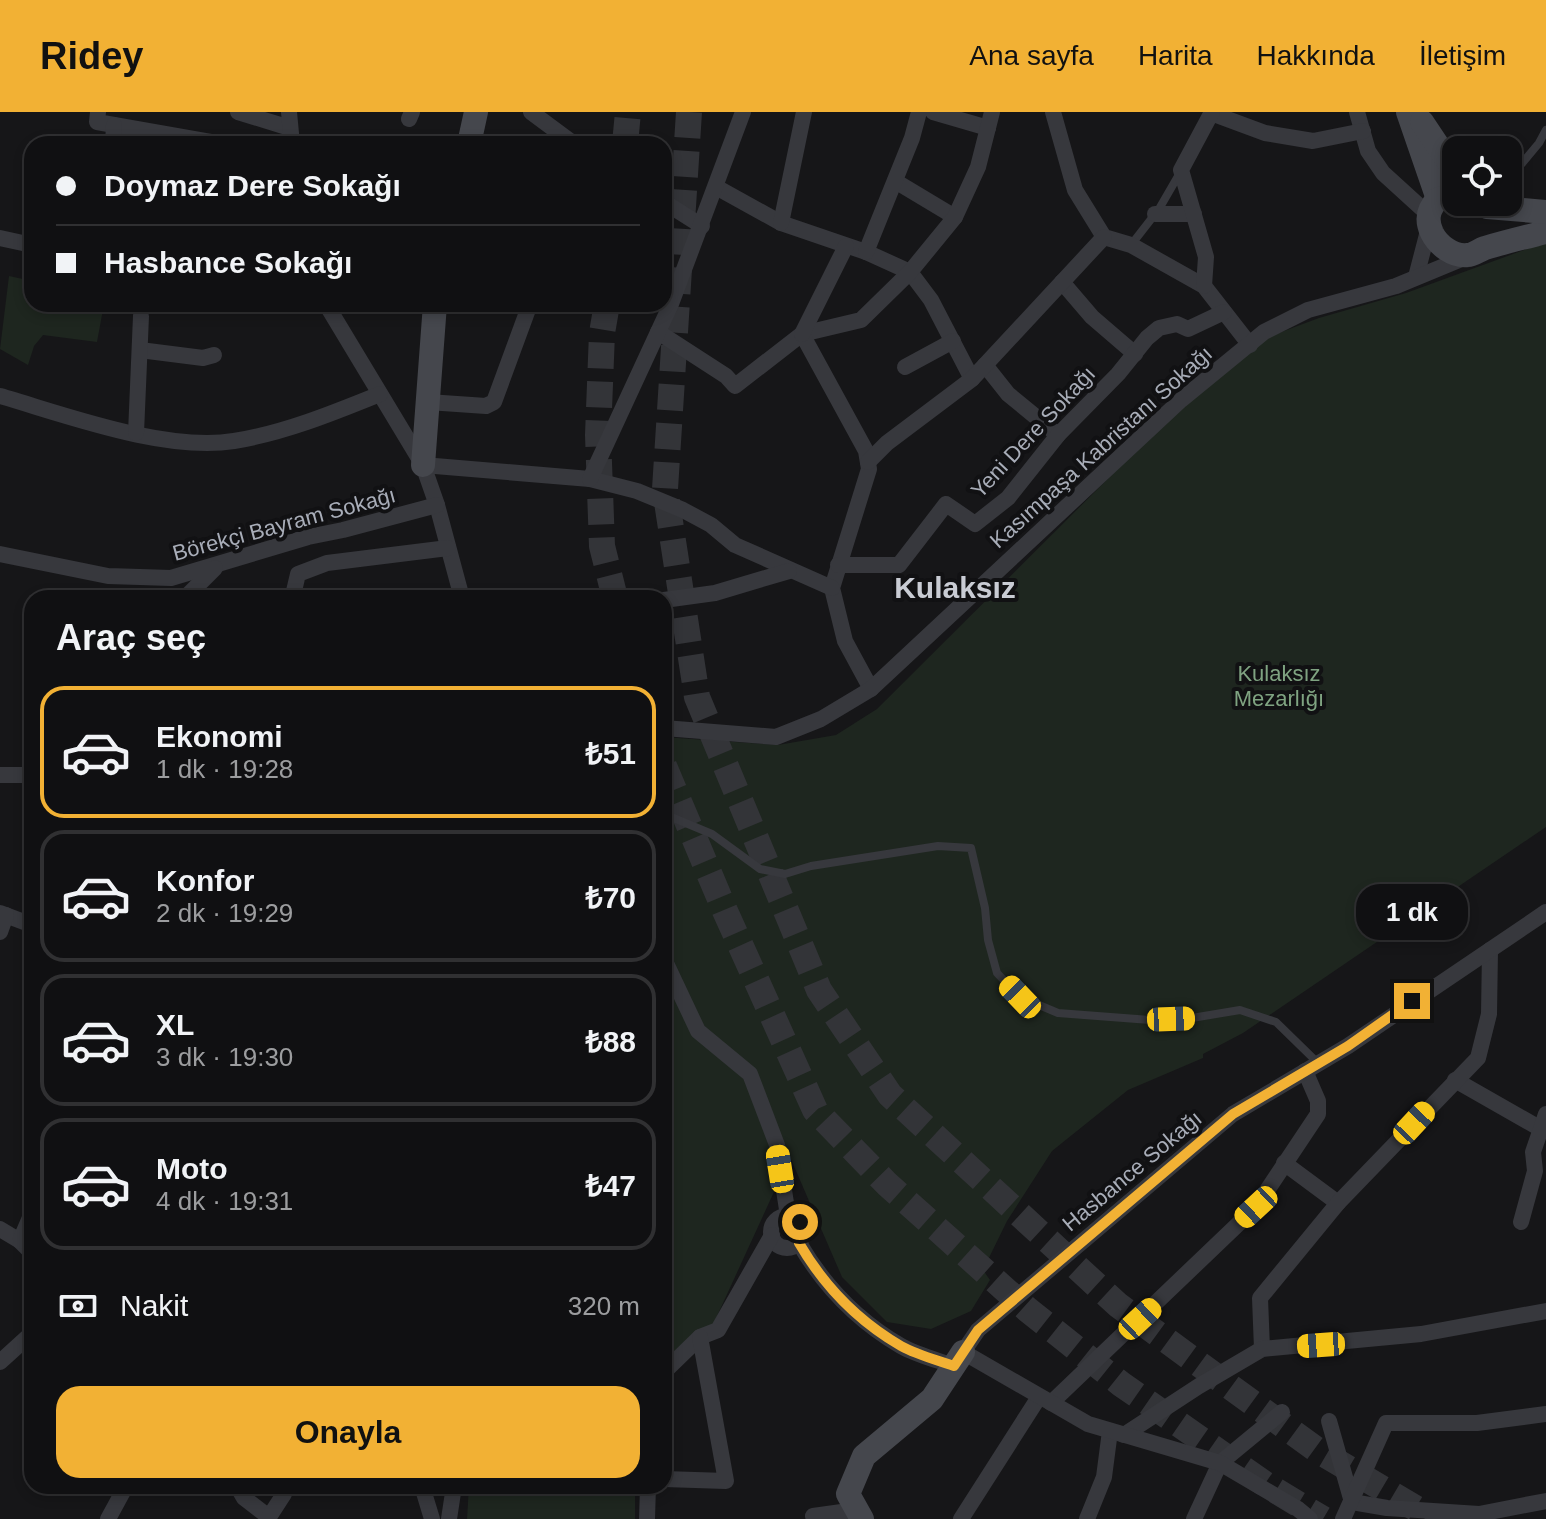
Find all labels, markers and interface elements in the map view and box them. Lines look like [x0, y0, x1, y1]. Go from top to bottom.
text: Ridey [40, 35, 143, 77]
text: Ana sayfa [969, 40, 1094, 71]
text: Harita [1138, 40, 1213, 71]
text: Hakkında [1257, 40, 1375, 71]
text: İletişim [1419, 40, 1506, 71]
map controls [1442, 136, 1522, 216]
button: locate [1442, 136, 1522, 216]
text: Doymaz Dere Sokağı [104, 169, 401, 202]
text: Hasbance Sokağı [104, 246, 352, 279]
street label: Kasımpaşa Kabristanı Sokağı [985, 341, 1217, 553]
street label: Yeni Dere Sokağı [966, 361, 1100, 503]
street label: Börekçi Bayram Sokağı [170, 482, 398, 566]
district label: Kulaksız [894, 571, 1016, 604]
text: Araç seç [56, 617, 206, 658]
park label: Kulaksız Mezarlığı [1234, 661, 1324, 711]
icon: car [60, 716, 132, 788]
text: Ekonomi [156, 720, 283, 753]
text: ₺51 [585, 737, 636, 770]
text: 1 dk · 19:28 [156, 754, 293, 784]
icon: car [60, 860, 132, 932]
text: Konfor [156, 864, 254, 897]
text: ₺70 [585, 881, 636, 914]
callout: 1 dk [1356, 885, 1468, 941]
text: 1 dk [1386, 897, 1438, 927]
text: 2 dk · 19:29 [156, 898, 293, 928]
car [995, 971, 1045, 1023]
route end [1394, 983, 1430, 1019]
icon: car [60, 1004, 132, 1076]
car [1147, 1006, 1195, 1032]
text: XL [156, 1008, 194, 1041]
text: ₺88 [585, 1025, 636, 1058]
text: 3 dk · 19:30 [156, 1042, 293, 1072]
car [1389, 1097, 1439, 1149]
street label: Hasbance Sokağı [1057, 1106, 1207, 1236]
car [764, 1143, 796, 1195]
icon: car [60, 1148, 132, 1220]
text: Moto [156, 1152, 228, 1185]
text: ₺47 [585, 1169, 636, 1202]
car [1230, 1182, 1282, 1232]
text: 4 dk · 19:31 [156, 1186, 293, 1216]
route start [782, 1204, 818, 1240]
icon: cash [56, 1284, 100, 1328]
text: Nakit [120, 1289, 188, 1322]
text: 320 m [568, 1291, 640, 1321]
car [1114, 1294, 1166, 1344]
car [1296, 1331, 1346, 1359]
button: Onayla [56, 1386, 640, 1478]

